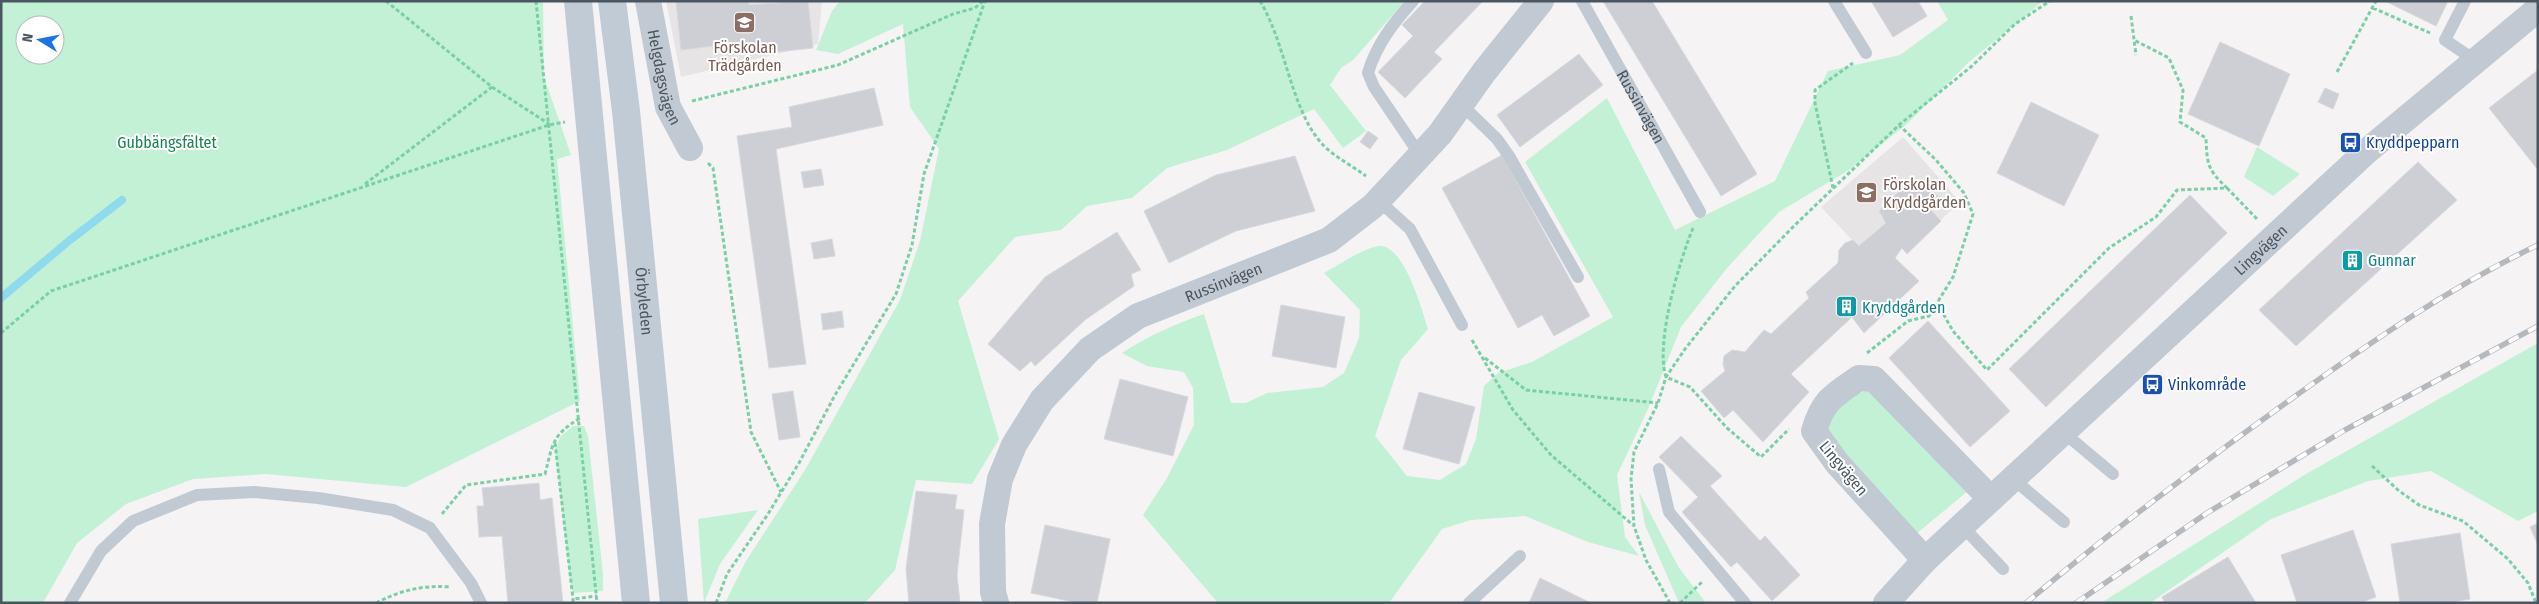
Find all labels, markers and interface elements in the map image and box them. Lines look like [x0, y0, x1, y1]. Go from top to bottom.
school or university icon: Förskolan Trädgården [733, 11, 757, 35]
north arrow [15, 15, 65, 65]
street label: Helgdagsvägen [644, 28, 685, 128]
text: N [19, 32, 37, 43]
place label: Förskolan Trädgården [708, 38, 782, 75]
street label: Russinvägen [1613, 67, 1669, 147]
bus stop icon: Kryddpepparn [2338, 130, 2362, 154]
park label: Gubbängsfältet [117, 133, 218, 152]
place label: Kryddpepparn [2366, 133, 2459, 152]
place label: Förskolan Kryddgården [1883, 175, 1966, 212]
school or university icon: Förskolan Kryddgården [1855, 181, 1879, 205]
street label: Lingvägen [2230, 221, 2291, 279]
building icon: Gunnar [2340, 248, 2364, 272]
place label: Gunnar [2368, 251, 2416, 270]
street label: Russinvägen [1182, 259, 1265, 306]
street label: Örbyleden [631, 266, 657, 336]
building icon: Kryddgården [1834, 295, 1858, 319]
place label: Kryddgården [1862, 298, 1945, 317]
bus stop icon: Vinkområde [2140, 372, 2164, 396]
place label: Vinkområde [2168, 375, 2246, 394]
street label: Lingvägen [1815, 437, 1872, 499]

